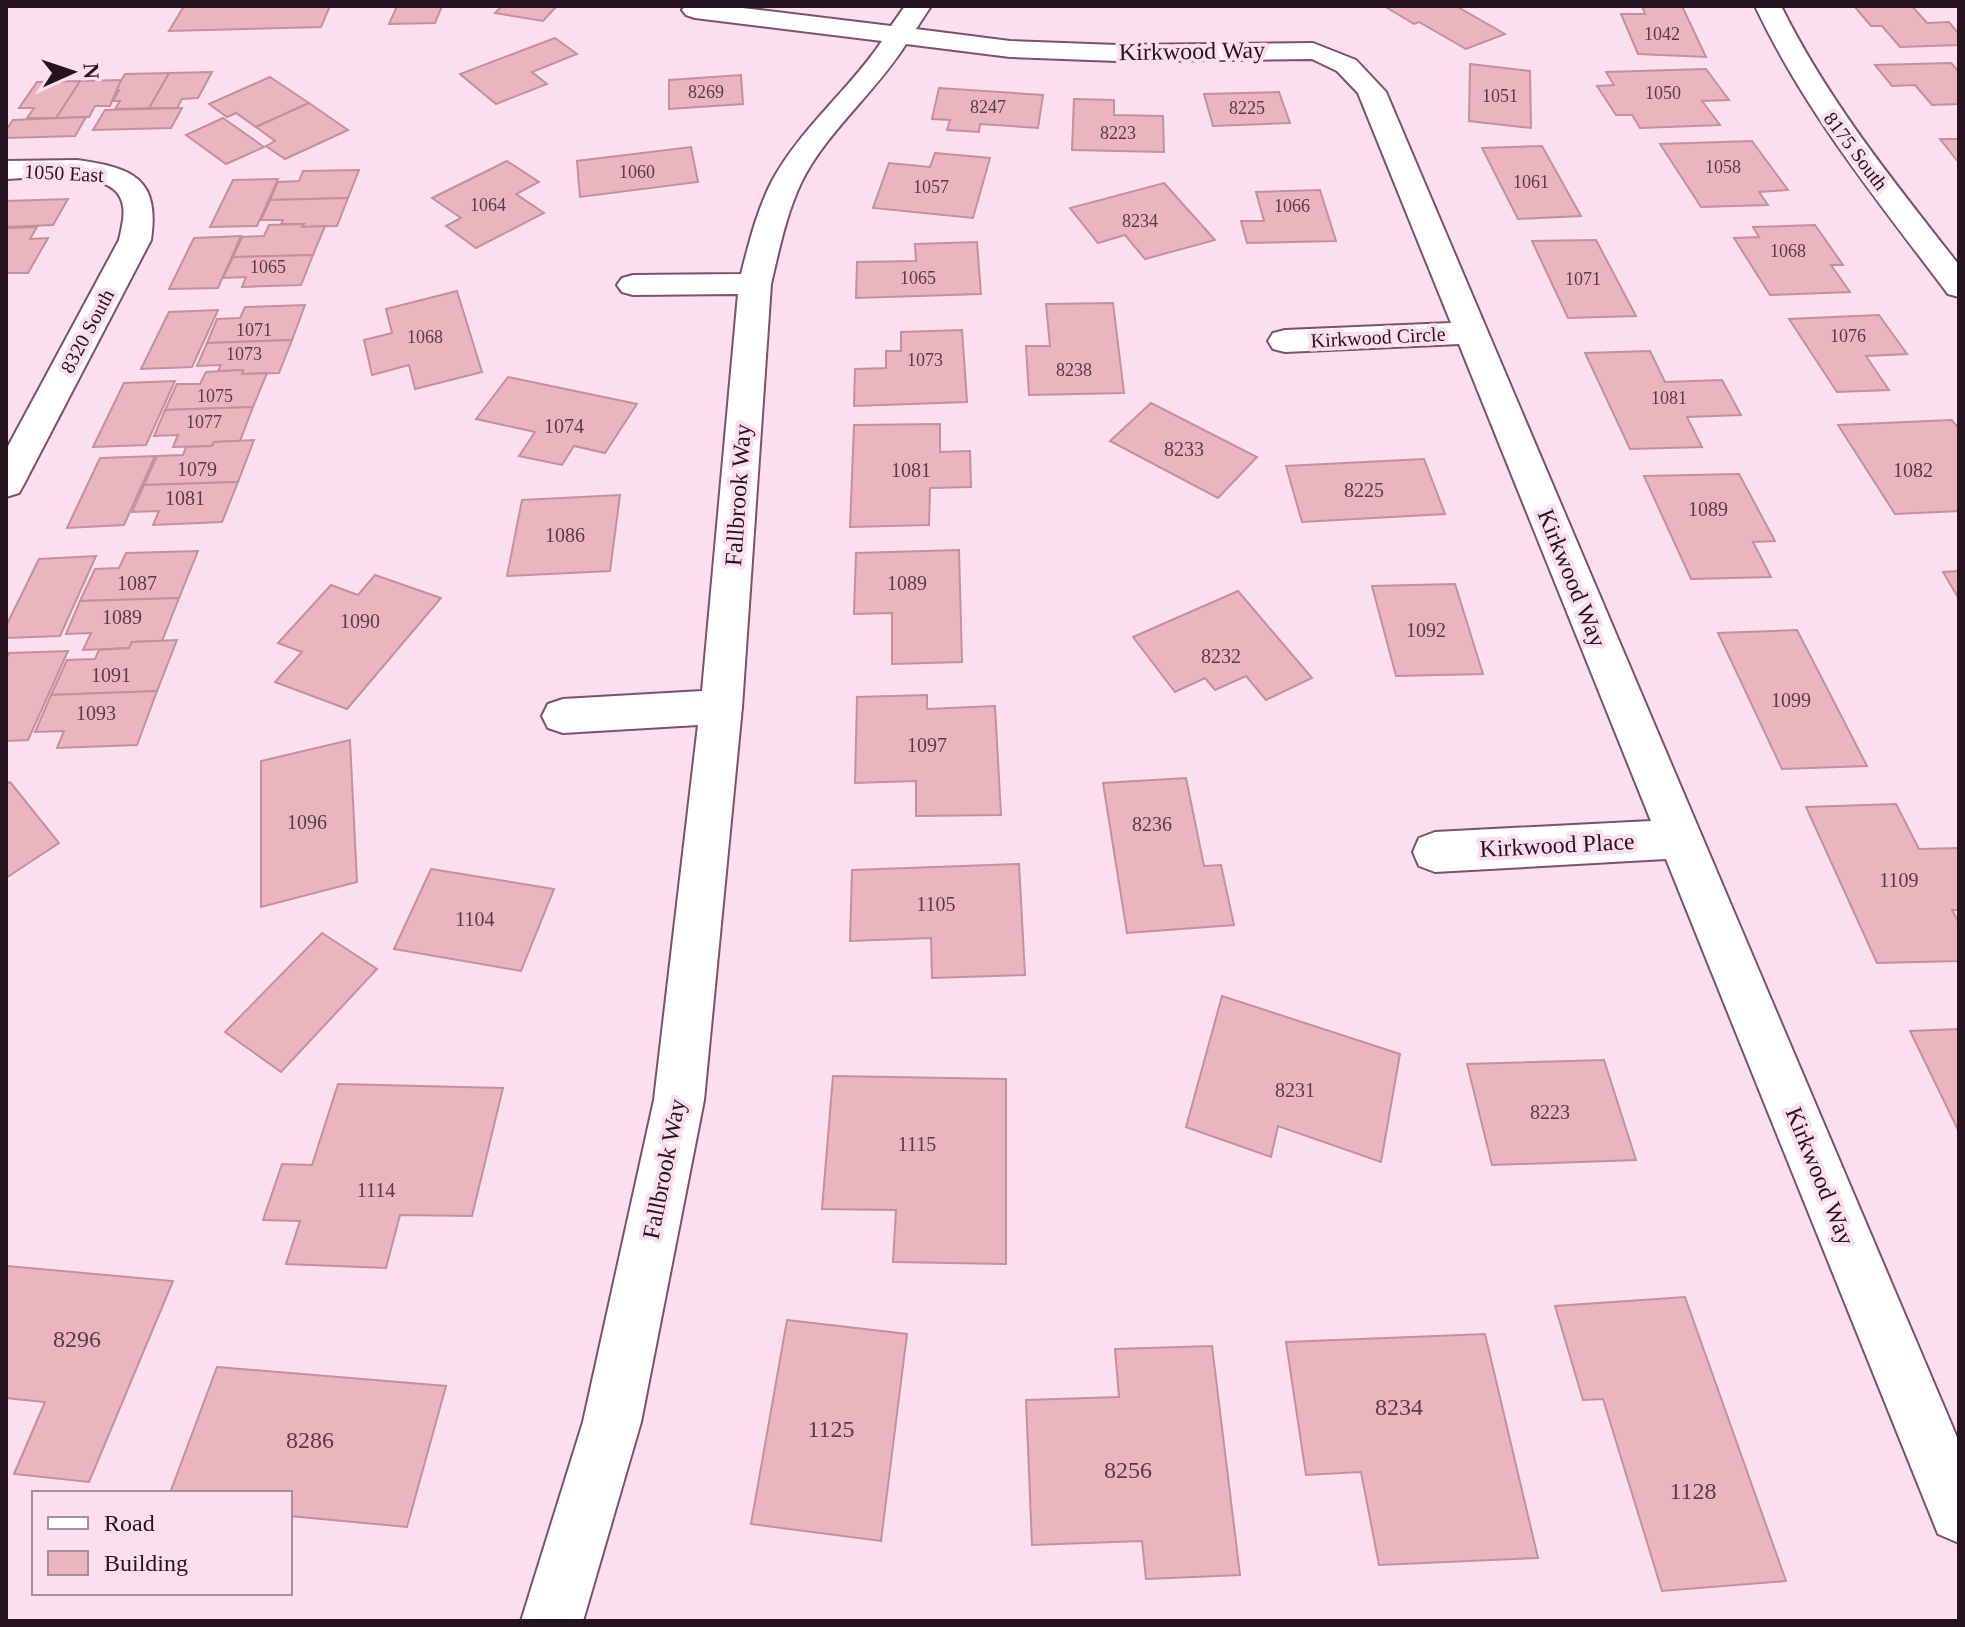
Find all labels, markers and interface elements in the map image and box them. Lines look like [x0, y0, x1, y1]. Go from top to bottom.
house number: 1042 [1644, 24, 1680, 44]
north arrow [32, 32, 112, 112]
street label: Kirkwood Way [1119, 37, 1265, 65]
text: N [79, 62, 104, 80]
house number: 8269 [688, 82, 724, 102]
house number: 1050 [1645, 83, 1681, 103]
house number: 1051 [1482, 86, 1518, 106]
house number: 8247 [970, 97, 1006, 117]
house number: 8225 [1229, 98, 1265, 118]
street label: 8175 South [1820, 108, 1892, 194]
house number: 8223 [1100, 123, 1136, 143]
house number: 1058 [1705, 157, 1741, 177]
street label: 1050 East [24, 160, 105, 186]
house number: 1060 [619, 162, 655, 182]
house number: 1061 [1513, 172, 1549, 192]
house number: 1057 [913, 177, 949, 197]
house number: 1064 [470, 195, 506, 215]
house number: 1066 [1274, 196, 1310, 216]
house number: 8234 [1122, 211, 1158, 231]
house number: 1068 [1770, 241, 1806, 261]
house number: 1065 [250, 257, 286, 277]
house number: 1065 [900, 268, 936, 288]
house number: 1071 [1565, 269, 1601, 289]
street label: 8320 South [56, 285, 118, 377]
house number: 1071 [236, 320, 272, 340]
street label: Kirkwood Circle [1310, 322, 1446, 352]
house number: 1076 [1830, 326, 1866, 346]
house number: 1068 [407, 327, 443, 347]
house number: 1073 [226, 344, 262, 364]
house number: 1073 [907, 350, 943, 370]
house number: 8238 [1056, 360, 1092, 380]
house number: 1075 [197, 386, 233, 406]
house number: 1081 [1651, 388, 1687, 408]
house number: 1077 [186, 412, 222, 432]
house number: 1074 [544, 415, 584, 437]
street label: Fallbrook Way [720, 423, 756, 567]
house number: 8233 [1164, 438, 1204, 460]
house number: 1079 [177, 458, 217, 480]
house number: 1081 [891, 459, 931, 481]
house number: 1082 [1893, 459, 1933, 481]
house number: 8225 [1344, 479, 1384, 501]
house number: 1081 [165, 487, 205, 509]
house number: 1089 [1688, 498, 1728, 520]
street label: Kirkwood Way [1533, 505, 1611, 651]
house number: 1086 [545, 524, 585, 546]
house number: 1087 [117, 572, 157, 594]
house number: 1089 [887, 572, 927, 594]
house number: 1089 [102, 606, 142, 628]
house number: 1090 [340, 610, 380, 632]
house number: 1092 [1406, 619, 1446, 641]
house number: 8232 [1201, 645, 1241, 667]
house number: 1091 [91, 664, 131, 686]
house number: 1099 [1771, 689, 1811, 711]
house number: 1093 [76, 702, 116, 724]
house number: 1097 [907, 734, 947, 756]
house number: 1096 [287, 811, 327, 833]
house number: 8236 [1132, 813, 1172, 835]
street label: Kirkwood Place [1479, 828, 1635, 862]
house number: 1109 [1879, 869, 1919, 891]
house number: 1105 [916, 893, 956, 915]
house number: 1104 [455, 908, 495, 930]
house number: 8231 [1275, 1079, 1315, 1101]
street label: Fallbrook Way [638, 1097, 690, 1241]
house number: 8223 [1530, 1101, 1570, 1123]
street label: Kirkwood Way [1781, 1103, 1859, 1249]
house number: 1115 [898, 1133, 936, 1155]
house number: 1114 [357, 1179, 395, 1201]
house number: 8296 [53, 1326, 101, 1352]
house number: 8234 [1375, 1394, 1423, 1420]
house number: 1125 [807, 1416, 855, 1442]
house number: 8286 [286, 1427, 334, 1453]
house number: 8256 [1104, 1457, 1152, 1483]
house number: 1128 [1669, 1478, 1717, 1504]
legend [32, 1491, 292, 1595]
text: Road [104, 1510, 155, 1536]
text: Building [104, 1550, 188, 1576]

